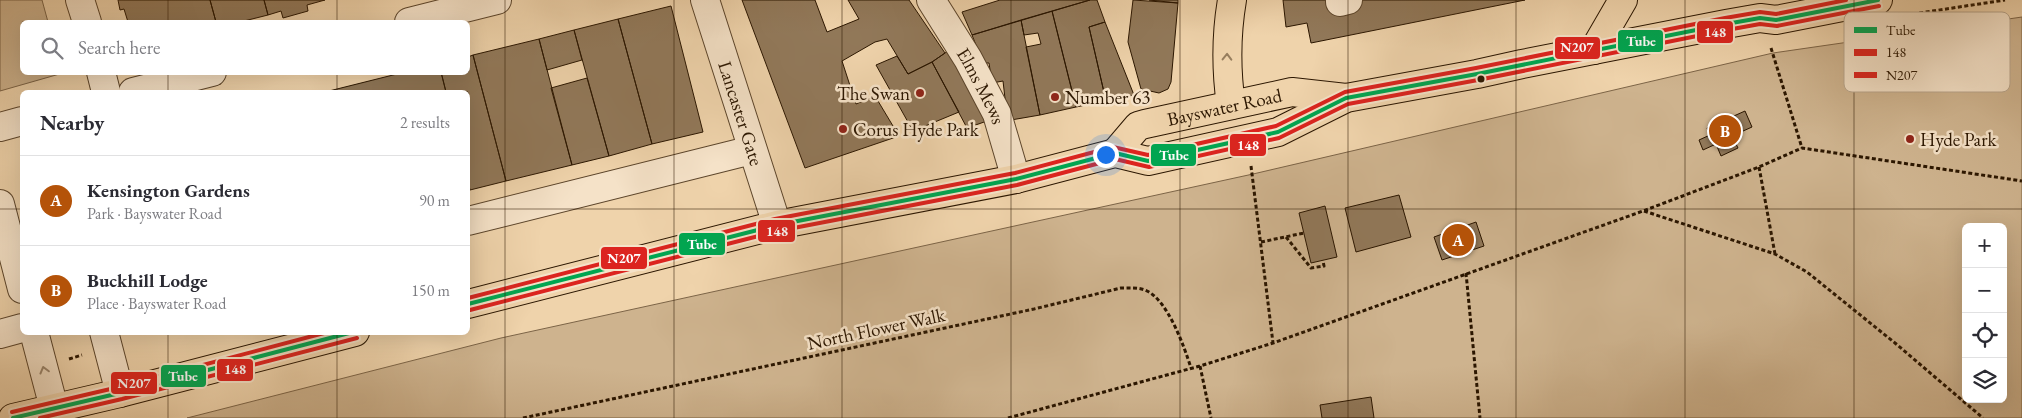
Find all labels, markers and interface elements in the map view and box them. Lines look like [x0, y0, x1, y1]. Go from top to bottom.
legend [1844, 12, 2010, 92]
search box [20, 20, 470, 75]
line badge: 148 [1696, 20, 1734, 44]
text: Tube [1886, 21, 1916, 39]
text: 148 [1704, 23, 1726, 41]
line badge: Tube [1617, 29, 1664, 53]
text: Tube [1626, 32, 1656, 50]
icon: search [38, 34, 66, 62]
text: Search here [78, 35, 160, 60]
line badge: N207 [1554, 36, 1601, 60]
text: N207 [1560, 38, 1594, 56]
street label: Elms Mews [951, 43, 1012, 127]
text: 148 [1886, 43, 1906, 61]
one-way arrow [1222, 52, 1232, 60]
street label: Lancaster Gate [713, 58, 770, 169]
text: N207 [1886, 66, 1918, 84]
unlabelled marker [1476, 74, 1486, 84]
place label: The Swan [837, 81, 910, 106]
street label: Bayswater Road [1165, 82, 1284, 131]
place label: Number 63 [1065, 85, 1150, 110]
marker: The Swan [914, 87, 926, 99]
marker: Number 63 [1049, 91, 1061, 103]
text: Nearby [40, 109, 104, 136]
text: 2 results [400, 112, 450, 133]
pin: B [1709, 112, 1741, 150]
place label: Corus Hyde Park [853, 117, 980, 142]
marker: Corus Hyde Park [837, 123, 849, 135]
place label: Hyde Park [1920, 127, 1998, 152]
line badge: 148 [1229, 133, 1267, 157]
marker: Hyde Park [1904, 133, 1916, 145]
text: 148 [1237, 136, 1259, 154]
your location [1093, 142, 1119, 168]
line badge: Tube [1150, 143, 1197, 167]
text: Tube [1159, 146, 1189, 164]
text: Kensington Gardens [87, 178, 250, 203]
text: A [50, 190, 62, 211]
text: 90 m [419, 190, 450, 211]
text: Park · Bayswater Road [87, 203, 222, 224]
line badge: 148 [757, 219, 796, 243]
pin: A [1442, 221, 1474, 259]
text: 148 [766, 222, 788, 240]
map controls [1962, 223, 2007, 403]
button: + [1962, 223, 2007, 268]
line badge: Tube [678, 232, 726, 256]
text: Tube [687, 235, 717, 253]
line badge: N207 [600, 246, 648, 270]
text: N207 [607, 249, 641, 267]
text: Buckhill Lodge [87, 268, 208, 293]
button: − [1962, 268, 2007, 313]
text: B [51, 280, 61, 301]
text: 150 m [411, 280, 450, 301]
text: Place · Bayswater Road [87, 293, 226, 314]
street label: North Flower Walk [805, 302, 948, 356]
button: locate [1962, 313, 2007, 358]
line badge: 148 [216, 358, 254, 382]
button: layers [1962, 358, 2007, 403]
text: 148 [224, 360, 246, 378]
line badge: Tube [160, 364, 207, 388]
one-way arrow [40, 367, 50, 375]
text: Tube [168, 367, 198, 385]
line badge: N207 [110, 371, 158, 395]
text: N207 [117, 374, 151, 392]

